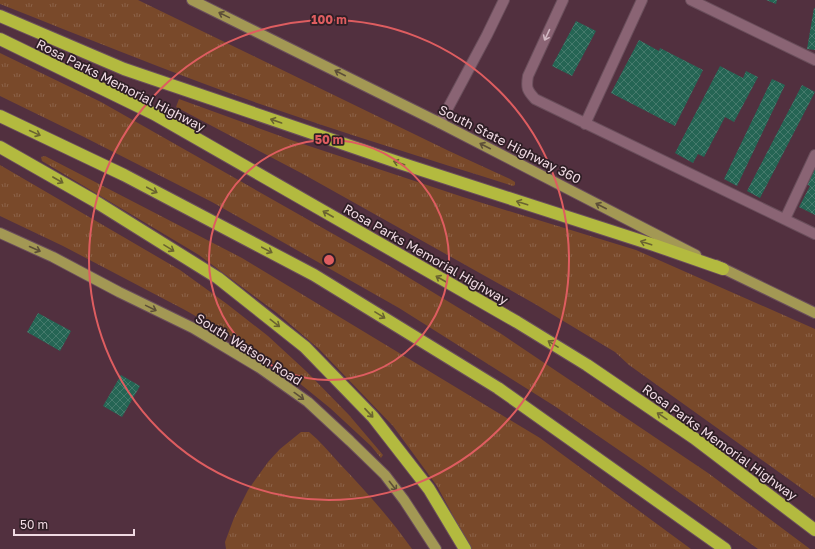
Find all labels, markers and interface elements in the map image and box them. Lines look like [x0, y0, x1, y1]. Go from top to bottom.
one-way arrow [218, 11, 230, 18]
text: 100 m [311, 12, 347, 27]
one-way arrow [543, 29, 550, 41]
street label: Rosa Parks Memorial Highway [34, 35, 209, 135]
one-way arrow [334, 69, 346, 76]
street label: South State Highway 360 [436, 101, 584, 187]
one-way arrow [270, 116, 282, 124]
one-way arrow [29, 130, 41, 137]
text: 50 m [315, 132, 343, 147]
one-way arrow [480, 142, 492, 150]
one-way arrow [393, 158, 405, 166]
one-way arrow [52, 177, 64, 185]
one-way arrow [146, 186, 158, 194]
one-way arrow [516, 199, 529, 206]
street label: Rosa Parks Memorial Highway [341, 200, 512, 308]
one-way arrow [595, 202, 607, 209]
one-way arrow [322, 209, 334, 217]
one-way arrow [640, 239, 653, 246]
one-way arrow [163, 244, 174, 252]
one-way arrow [29, 246, 41, 253]
one-way arrow [261, 247, 273, 254]
centre of rings [322, 253, 336, 267]
one-way arrow [435, 274, 447, 282]
one-way arrow [145, 305, 157, 312]
street label: South Watson Road [193, 310, 305, 388]
one-way arrow [374, 311, 385, 319]
one-way arrow [269, 319, 280, 328]
one-way arrow [547, 340, 559, 348]
street label: Rosa Parks Memorial Highway [639, 380, 801, 504]
one-way arrow [293, 392, 304, 400]
one-way arrow [364, 408, 374, 418]
one-way arrow [657, 412, 668, 420]
one-way arrow [388, 480, 397, 491]
scale bar [14, 511, 134, 537]
text: 50 m [20, 517, 48, 532]

